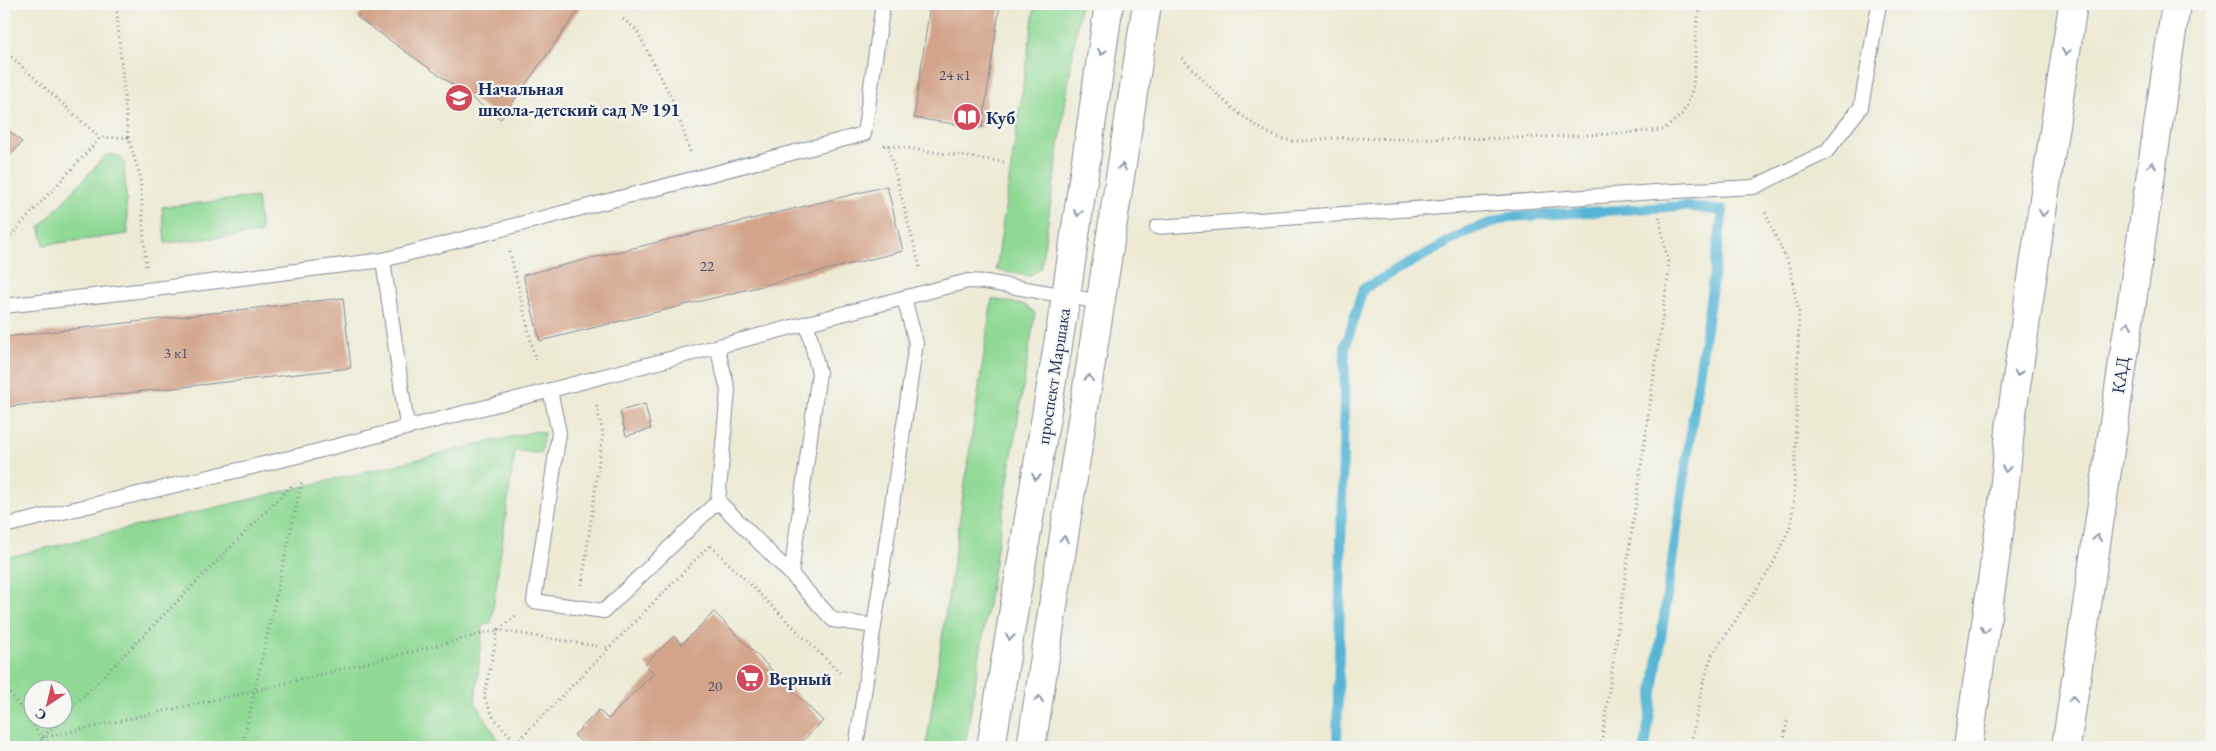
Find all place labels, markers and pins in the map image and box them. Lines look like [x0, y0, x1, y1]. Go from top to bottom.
place label: Начальная школа-детский сад № 191 [478, 77, 680, 121]
school or university icon: Начальная школа-детский сад № 191 [444, 83, 474, 113]
library icon: Куб [952, 102, 982, 132]
place label: Куб [986, 106, 1015, 129]
supermarket icon: Верный [735, 663, 765, 693]
place label: Верный [769, 667, 832, 690]

